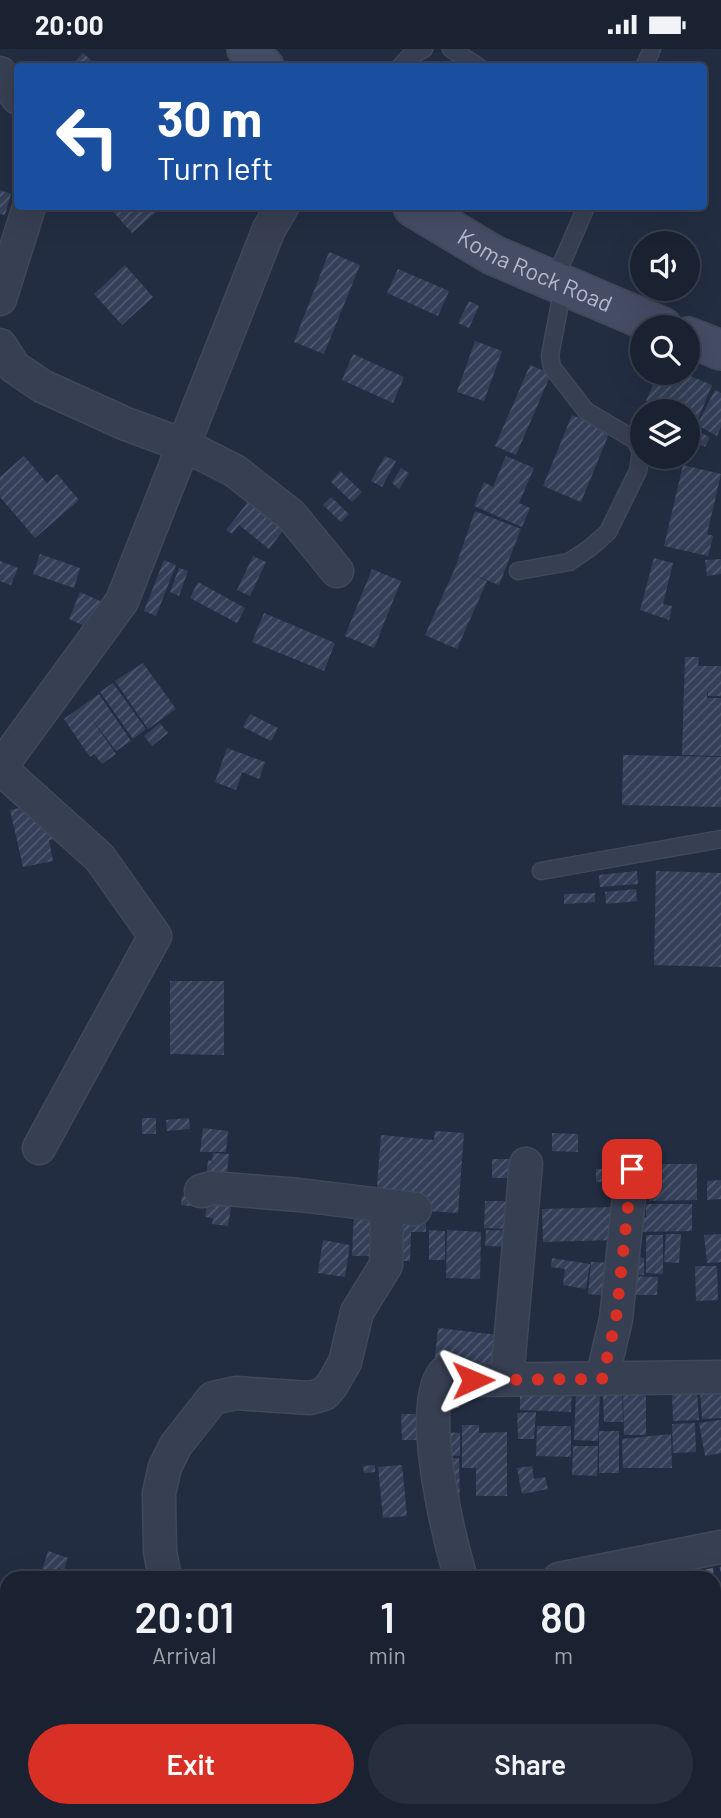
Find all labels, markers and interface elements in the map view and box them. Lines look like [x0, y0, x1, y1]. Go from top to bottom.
text: 20:00 [35, 9, 103, 40]
text: 30 m [157, 88, 262, 147]
icon: left [42, 91, 133, 182]
text: Turn left [157, 148, 274, 186]
street label: Koma Rock Road [453, 222, 617, 317]
map controls [630, 231, 700, 469]
button: sound [630, 231, 700, 301]
button: search [630, 315, 700, 385]
button: layers [630, 399, 700, 469]
pin [602, 1139, 662, 1199]
icon: arrive [613, 1150, 651, 1188]
position arrow [436, 1343, 510, 1417]
text: 20:01 [134, 1591, 234, 1641]
text: 1 [380, 1591, 395, 1641]
text: 80 [540, 1591, 587, 1641]
text: Arrival [152, 1641, 216, 1669]
text: min [369, 1641, 406, 1669]
text: m [554, 1641, 573, 1669]
button: Exit [28, 1724, 354, 1804]
button: Share [368, 1724, 693, 1804]

